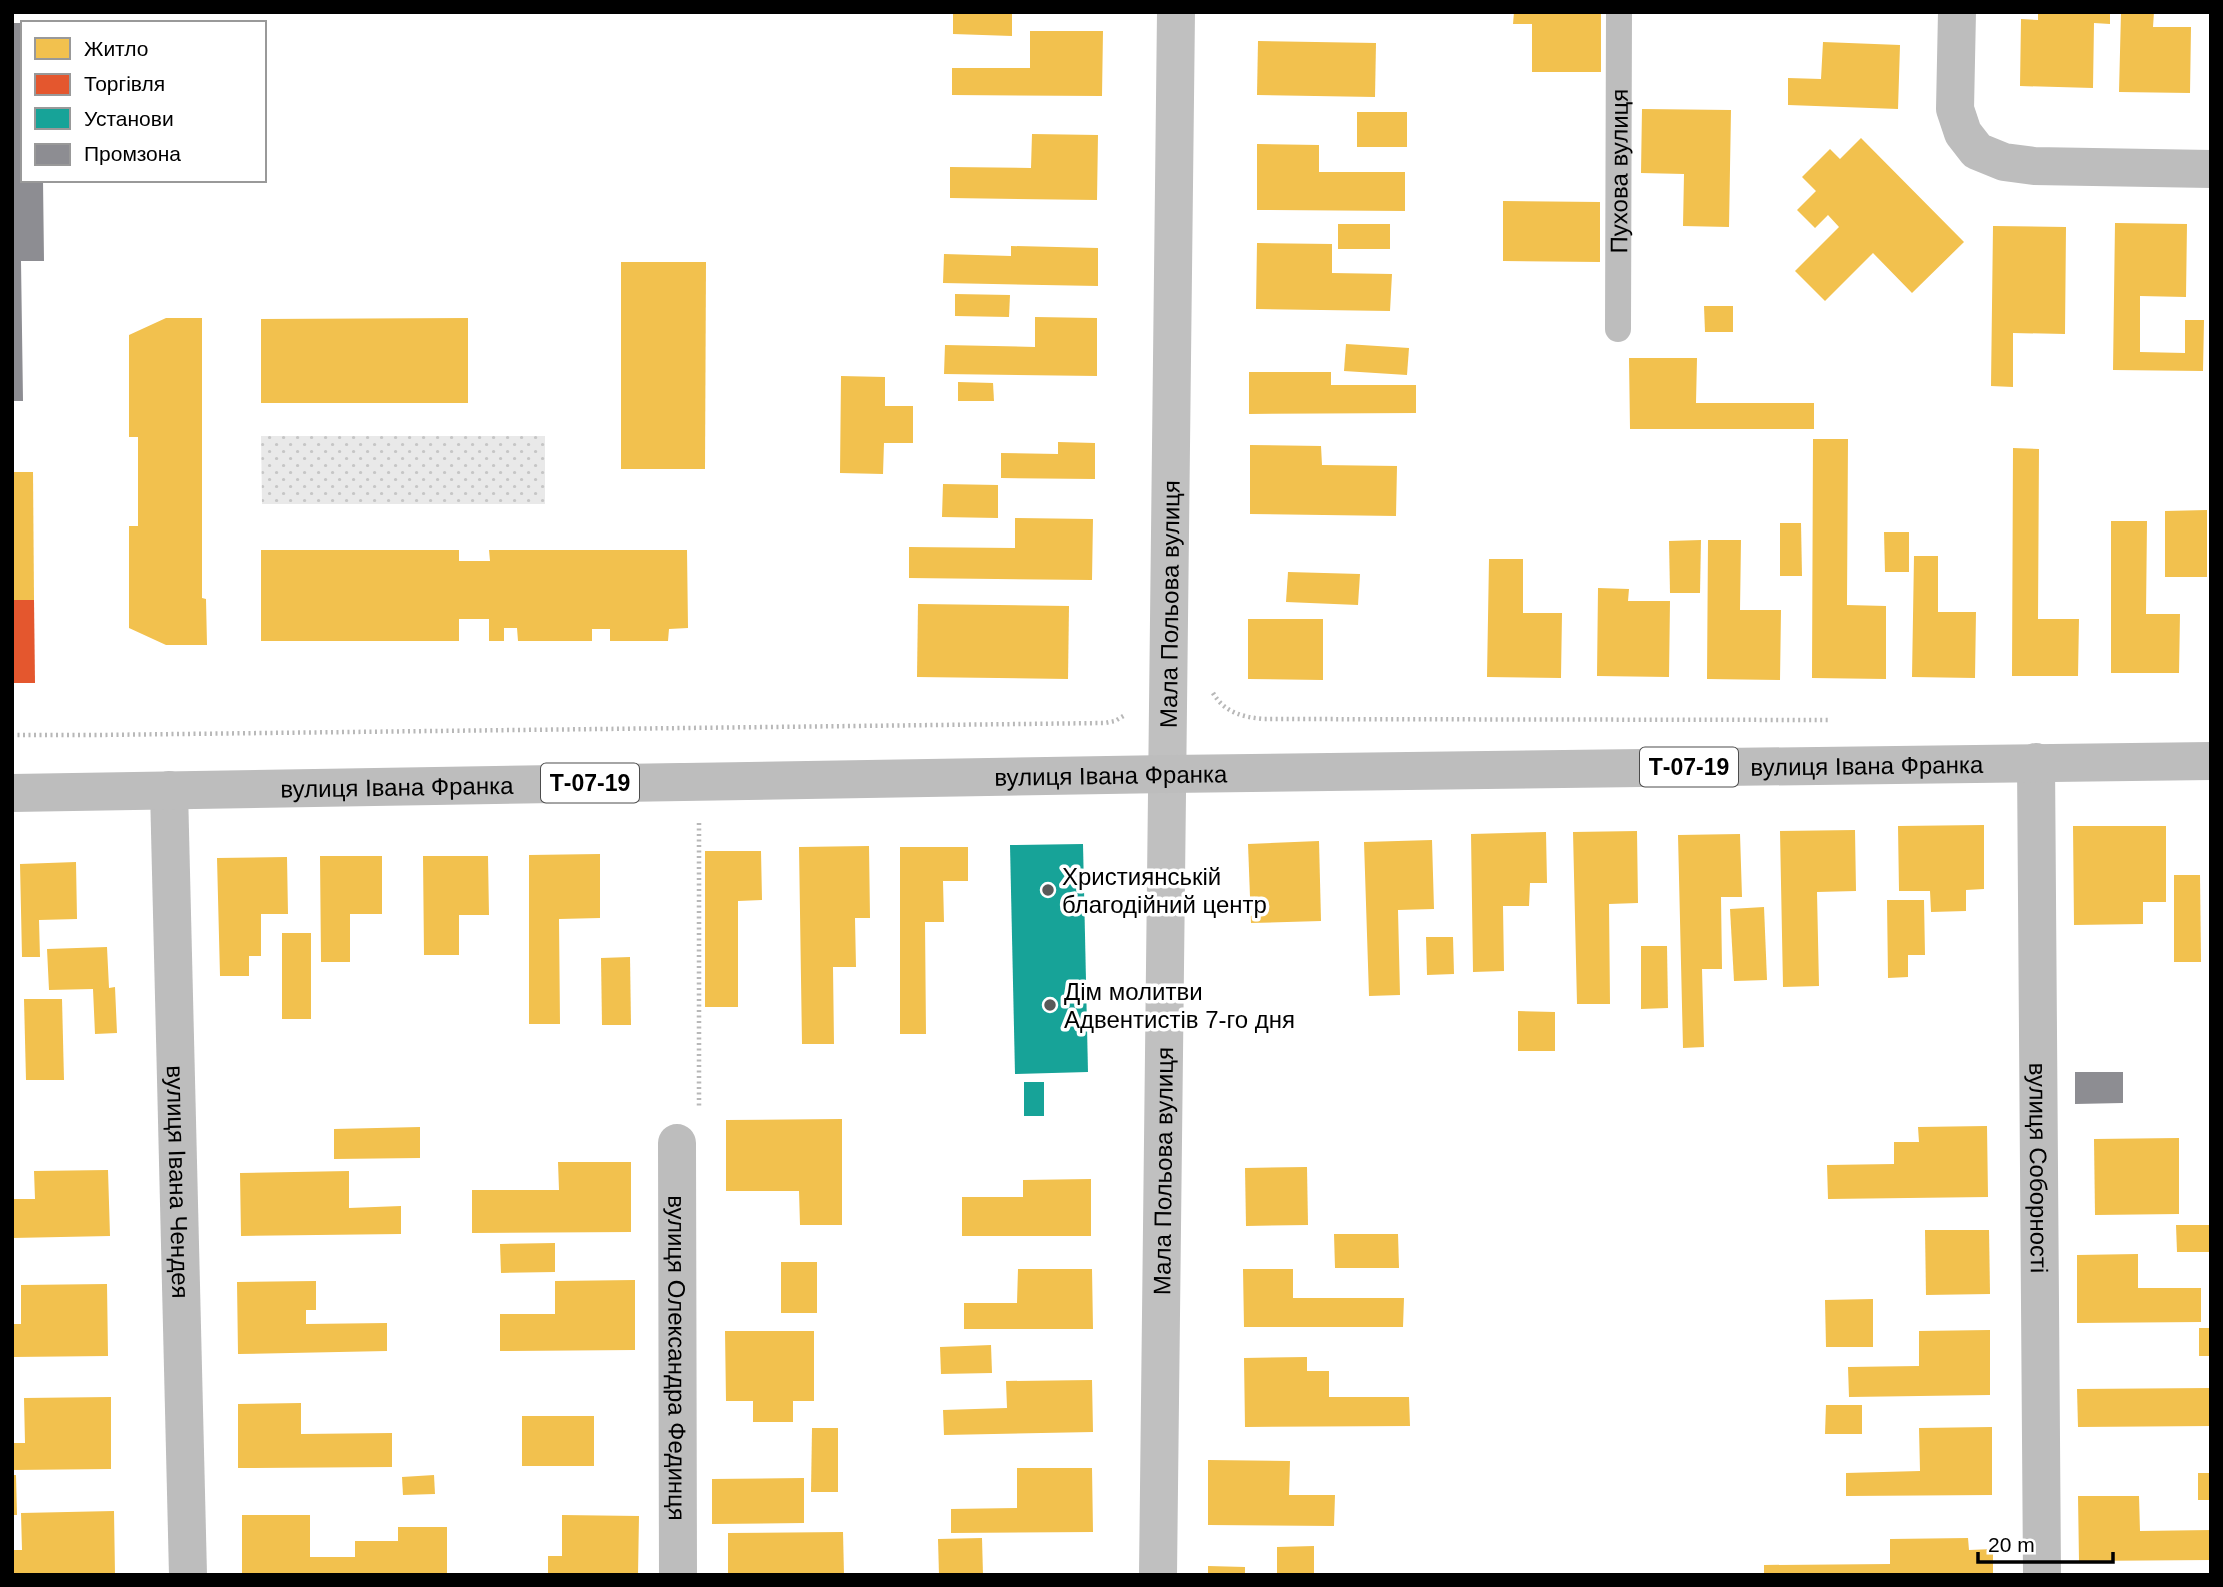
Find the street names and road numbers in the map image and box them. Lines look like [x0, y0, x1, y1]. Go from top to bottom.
street label: Пухова вулиця [1605, 89, 1632, 253]
street label: Мала Польова вулиця [1154, 480, 1184, 728]
road number: Т-07-19 [1640, 748, 1738, 786]
street label: вулиця Івана Франка [1750, 750, 1984, 780]
street label: вулиця Івана Франка [994, 760, 1228, 790]
road number: Т-07-19 [541, 764, 639, 803]
street label: вулиця Івана Франка [280, 771, 514, 802]
street label: Мала Польова вулиця [1148, 1047, 1178, 1295]
street label: вулиця Соборності [2025, 1063, 2053, 1273]
street label: вулиця Івана Чендея [162, 1065, 195, 1299]
street label: вулиця Олександра Фединця [664, 1195, 691, 1521]

